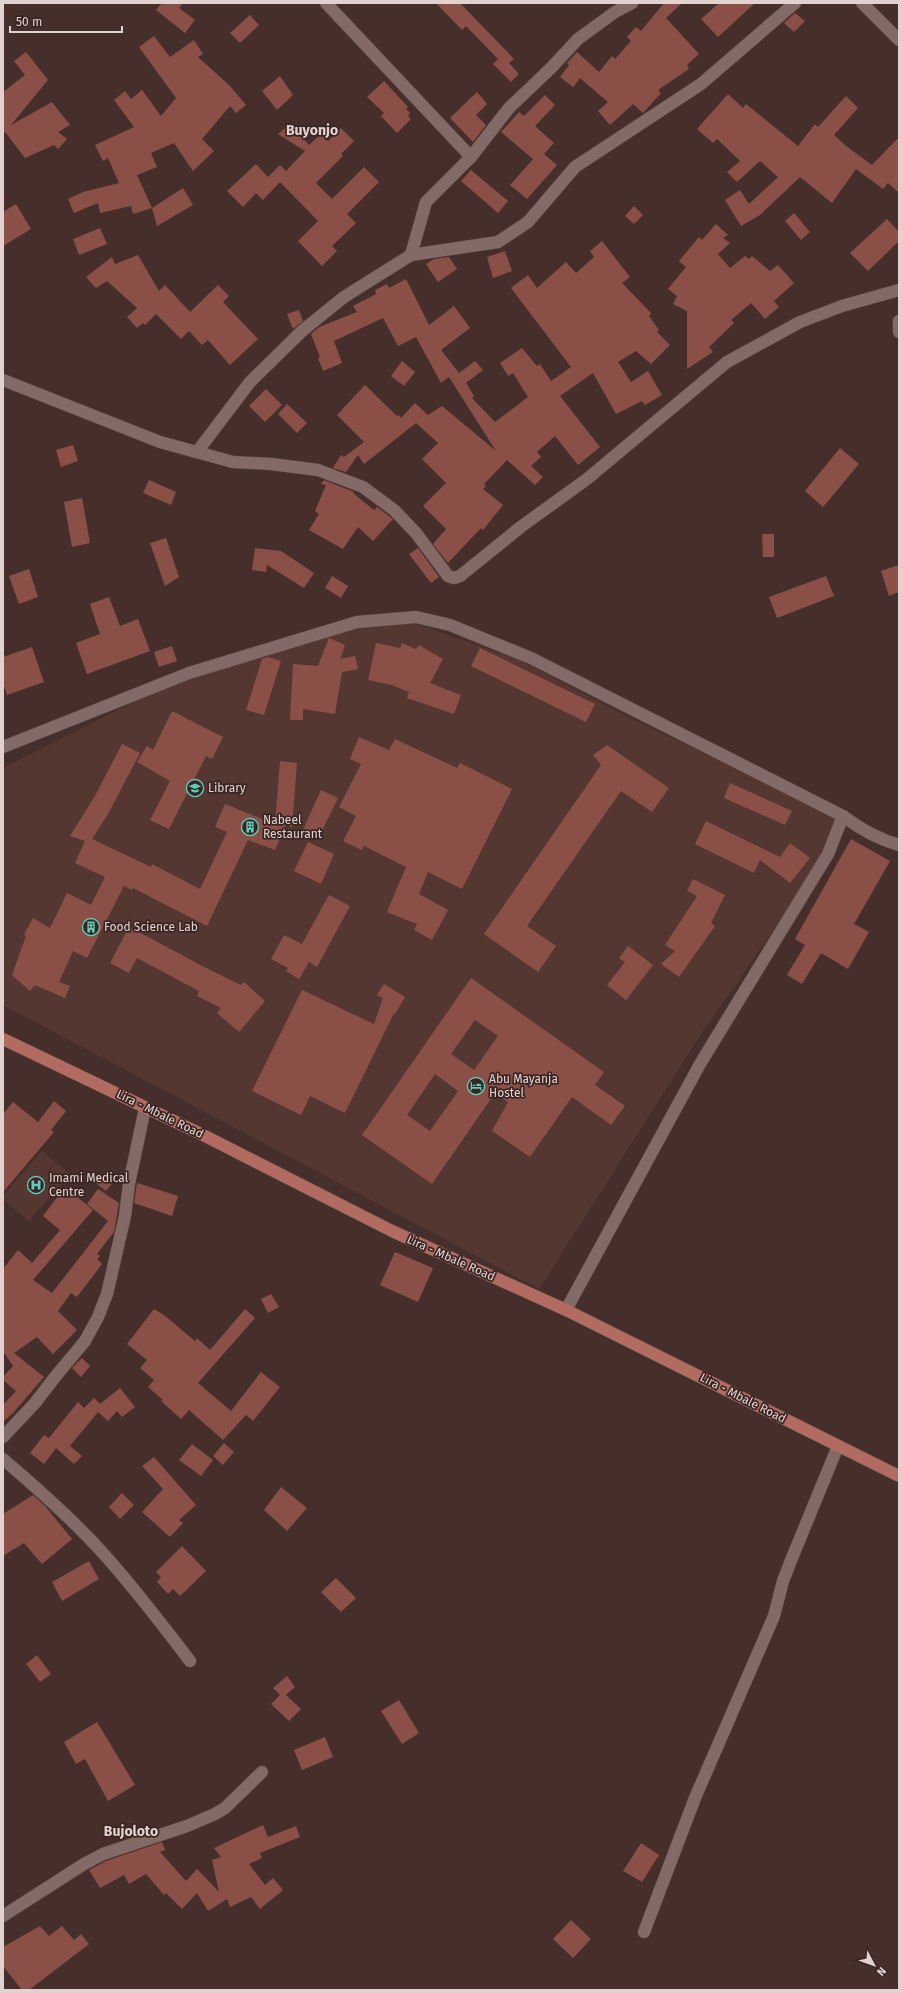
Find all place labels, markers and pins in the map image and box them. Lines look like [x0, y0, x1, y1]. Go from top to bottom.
school or university icon: Library [185, 778, 205, 798]
place label: Library [208, 781, 246, 795]
place label: Nabeel Restaurant [263, 813, 323, 841]
building icon: Nabeel Restaurant [240, 817, 260, 837]
building icon: Food Science Lab [81, 917, 101, 937]
place label: Food Science Lab [104, 920, 198, 934]
place label: Abu Mayanja Hostel [489, 1072, 558, 1100]
hotel icon: Abu Mayanja Hostel [466, 1076, 486, 1096]
place label: Imami Medical Centre [49, 1171, 129, 1199]
hospital icon: Imami Medical Centre [26, 1175, 46, 1195]

